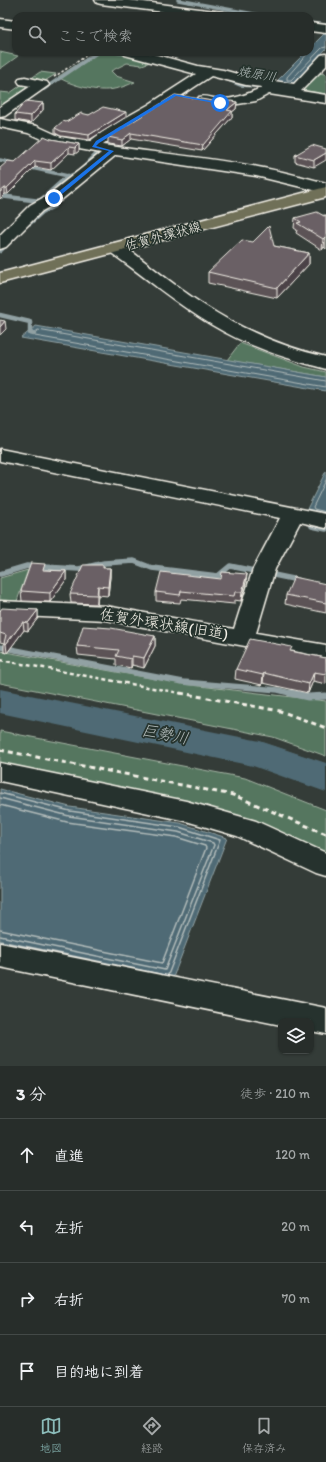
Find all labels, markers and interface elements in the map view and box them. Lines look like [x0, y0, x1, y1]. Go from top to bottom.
search box [12, 12, 314, 56]
icon: search [26, 23, 48, 45]
text: ここで検索 [58, 27, 133, 45]
water label: 焼原川 [236, 63, 278, 85]
route start [211, 94, 229, 112]
route end [45, 189, 63, 207]
street label: 佐賀外環状線 [123, 218, 204, 253]
street label: 佐賀外環状線(旧道) [99, 605, 229, 643]
water label: 巨勢川 [140, 720, 190, 748]
map controls [278, 1018, 314, 1054]
button: layers [278, 1018, 314, 1054]
text: 3 分 [16, 1084, 46, 1104]
text: 徒歩 · 210 m [240, 1086, 310, 1101]
icon: ahead [16, 1144, 38, 1166]
text: 直進 [54, 1147, 84, 1165]
text: 120 m [275, 1147, 310, 1162]
icon: left [16, 1216, 38, 1238]
text: 左折 [54, 1219, 84, 1237]
text: 20 m [281, 1219, 310, 1234]
icon: right [16, 1288, 38, 1310]
text: 右折 [54, 1291, 84, 1309]
text: 70 m [282, 1291, 310, 1306]
icon: arrive [16, 1360, 38, 1382]
text: 目的地に到着 [54, 1363, 144, 1381]
tab: 地図 [40, 1415, 62, 1455]
tab: 経路 [141, 1415, 163, 1455]
tab: 保存済み [242, 1415, 286, 1455]

